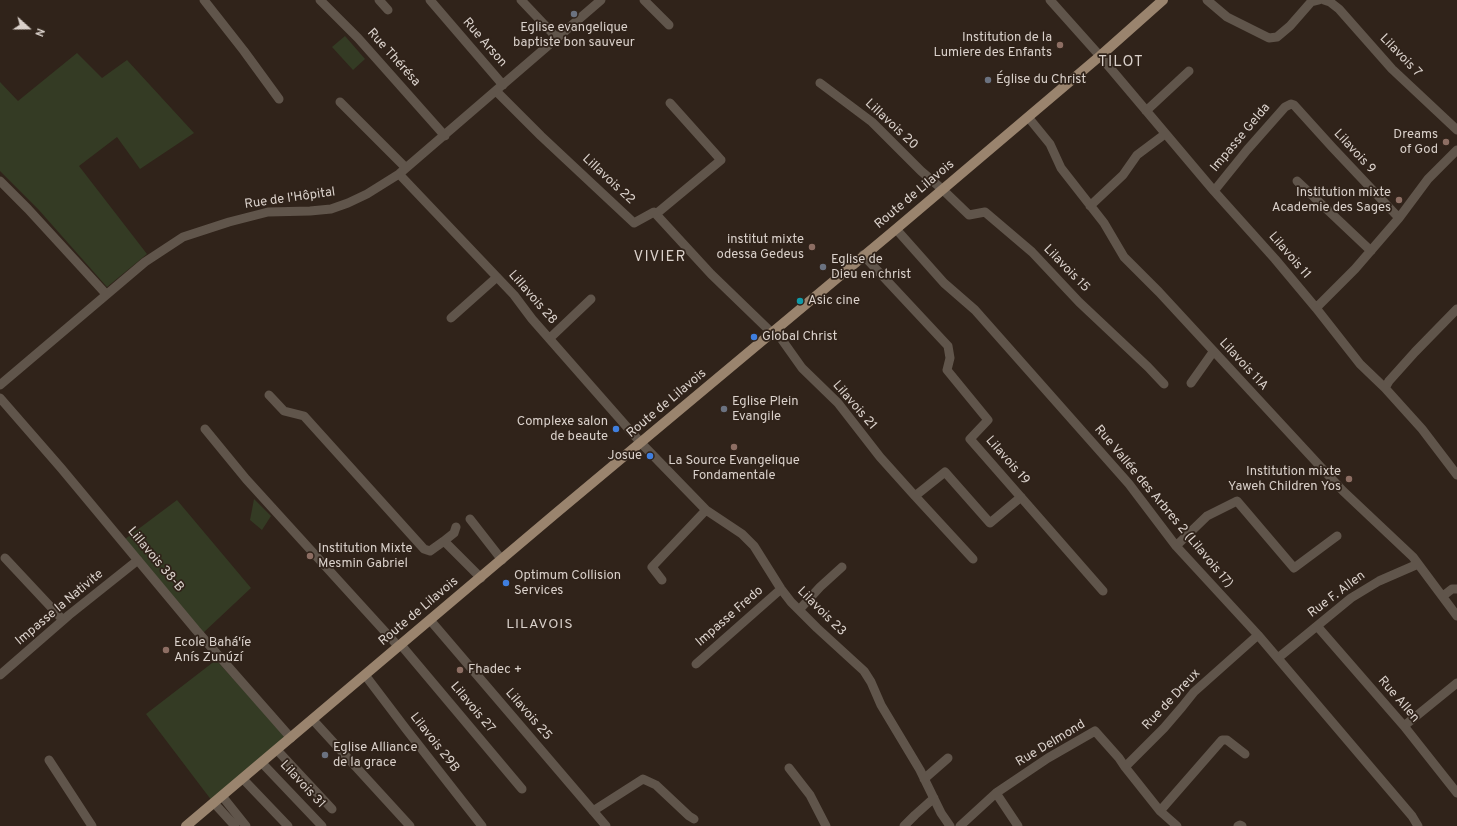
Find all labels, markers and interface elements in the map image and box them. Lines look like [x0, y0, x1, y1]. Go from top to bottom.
north arrow [8, 8, 48, 48]
marker: Eglise evangelique baptiste bon sauveur [569, 9, 579, 19]
street label: Rue Arson [458, 15, 510, 71]
place label: Eglise evangelique baptiste bon sauveur [513, 20, 635, 51]
text: N [31, 26, 47, 38]
street label: Rue Thérésa [363, 26, 423, 90]
place label: Institution de la Lumiere des Enfants [933, 30, 1052, 61]
street label: Lilavois 7 [1376, 31, 1424, 81]
marker: Institution de la Lumiere des Enfants [1055, 40, 1065, 50]
district label: TILOT [1098, 54, 1144, 72]
place label: Église du Christ [996, 72, 1086, 88]
marker: Église du Christ [983, 75, 993, 85]
street label: Lillavois 20 [861, 97, 921, 153]
street label: Impasse Gelda [1208, 101, 1274, 175]
street label: Lilavois 9 [1330, 127, 1378, 177]
place label: Dreams of God [1393, 127, 1438, 158]
marker: Dreams of God [1441, 137, 1451, 147]
street label: Lillavois 22 [578, 152, 638, 208]
street label: Route de Lilavois [872, 157, 958, 233]
street label: Rue de l'Hôpital [244, 185, 336, 213]
place label: Institution mixte Academie des Sages [1272, 185, 1391, 216]
marker: Institution mixte Academie des Sages [1394, 195, 1404, 205]
street label: Lilavois 11 [1264, 229, 1314, 283]
place label: institut mixte odessa Gedeus [717, 232, 804, 263]
marker: institut mixte odessa Gedeus [807, 242, 817, 252]
street label: Lilavois 15 [1040, 242, 1092, 296]
district label: VIVIER [634, 249, 686, 267]
place label: Eglise de Dieu en christ [831, 252, 911, 283]
marker: Eglise de Dieu en christ [818, 262, 828, 272]
street label: Lillavois 28 [504, 268, 560, 328]
place label: Asic cine [808, 293, 860, 309]
marker: Asic cine [795, 296, 805, 306]
place label: Global Christ [762, 329, 837, 345]
marker: Global Christ [749, 332, 759, 342]
street label: Lilavois 11A [1215, 336, 1271, 394]
street label: Route de Lilavois [624, 366, 710, 442]
street label: Lilavois 21 [828, 378, 880, 434]
place label: Eglise Plein Evangile [732, 394, 799, 425]
marker: Eglise Plein Evangile [719, 404, 729, 414]
place label: Complexe salon de beaute [517, 414, 608, 445]
street label: Rue Vallée des Arbres 2 (Lilavois 17) [1090, 422, 1236, 592]
marker: Complexe salon de beaute [611, 424, 621, 434]
street label: Lilavois 19 [982, 433, 1032, 489]
marker: La Source Evangelique Fondamentale [729, 442, 739, 452]
place label: Josue [608, 448, 642, 464]
marker: Josue [645, 451, 655, 461]
place label: La Source Evangelique Fondamentale [668, 453, 800, 484]
place label: Institution mixte Yaweh Children Yos [1228, 464, 1341, 495]
marker: Institution mixte Yaweh Children Yos [1344, 474, 1354, 484]
street label: Lillavois 38-B [123, 524, 187, 596]
place label: Institution Mixte Mesmin Gabriel [318, 541, 412, 572]
marker: Institution Mixte Mesmin Gabriel [305, 551, 315, 561]
street label: Impasse la Nativite [13, 567, 107, 649]
place label: Optimum Collision Services [514, 568, 621, 599]
street label: Rue F. Allen [1305, 568, 1369, 622]
street label: Route de Lilavois [376, 574, 462, 650]
marker: Optimum Collision Services [501, 578, 511, 588]
street label: Impasse Fredo [693, 584, 767, 650]
street label: Lilavois 23 [793, 584, 849, 640]
district label: LILAVOIS [506, 617, 574, 633]
place label: Ecole Bahá'íe Anís Zunúzí [174, 635, 251, 666]
marker: Ecole Bahá'íe Anís Zunúzí [161, 645, 171, 655]
place label: Fhadec + [468, 662, 522, 678]
marker: Fhadec + [455, 665, 465, 675]
street label: Rue de Dreux [1140, 666, 1204, 734]
street label: Rue Allen [1374, 674, 1422, 726]
street label: Lilavois 27 [446, 679, 498, 737]
street label: Lilavois 25 [501, 686, 555, 744]
street label: Lilavois 29B [406, 710, 462, 776]
street label: Rue Delmond [1014, 717, 1088, 771]
place label: Eglise Alliance de la grace [333, 740, 417, 771]
marker: Eglise Alliance de la grace [320, 750, 330, 760]
street label: Lilavois 31 [276, 758, 328, 812]

